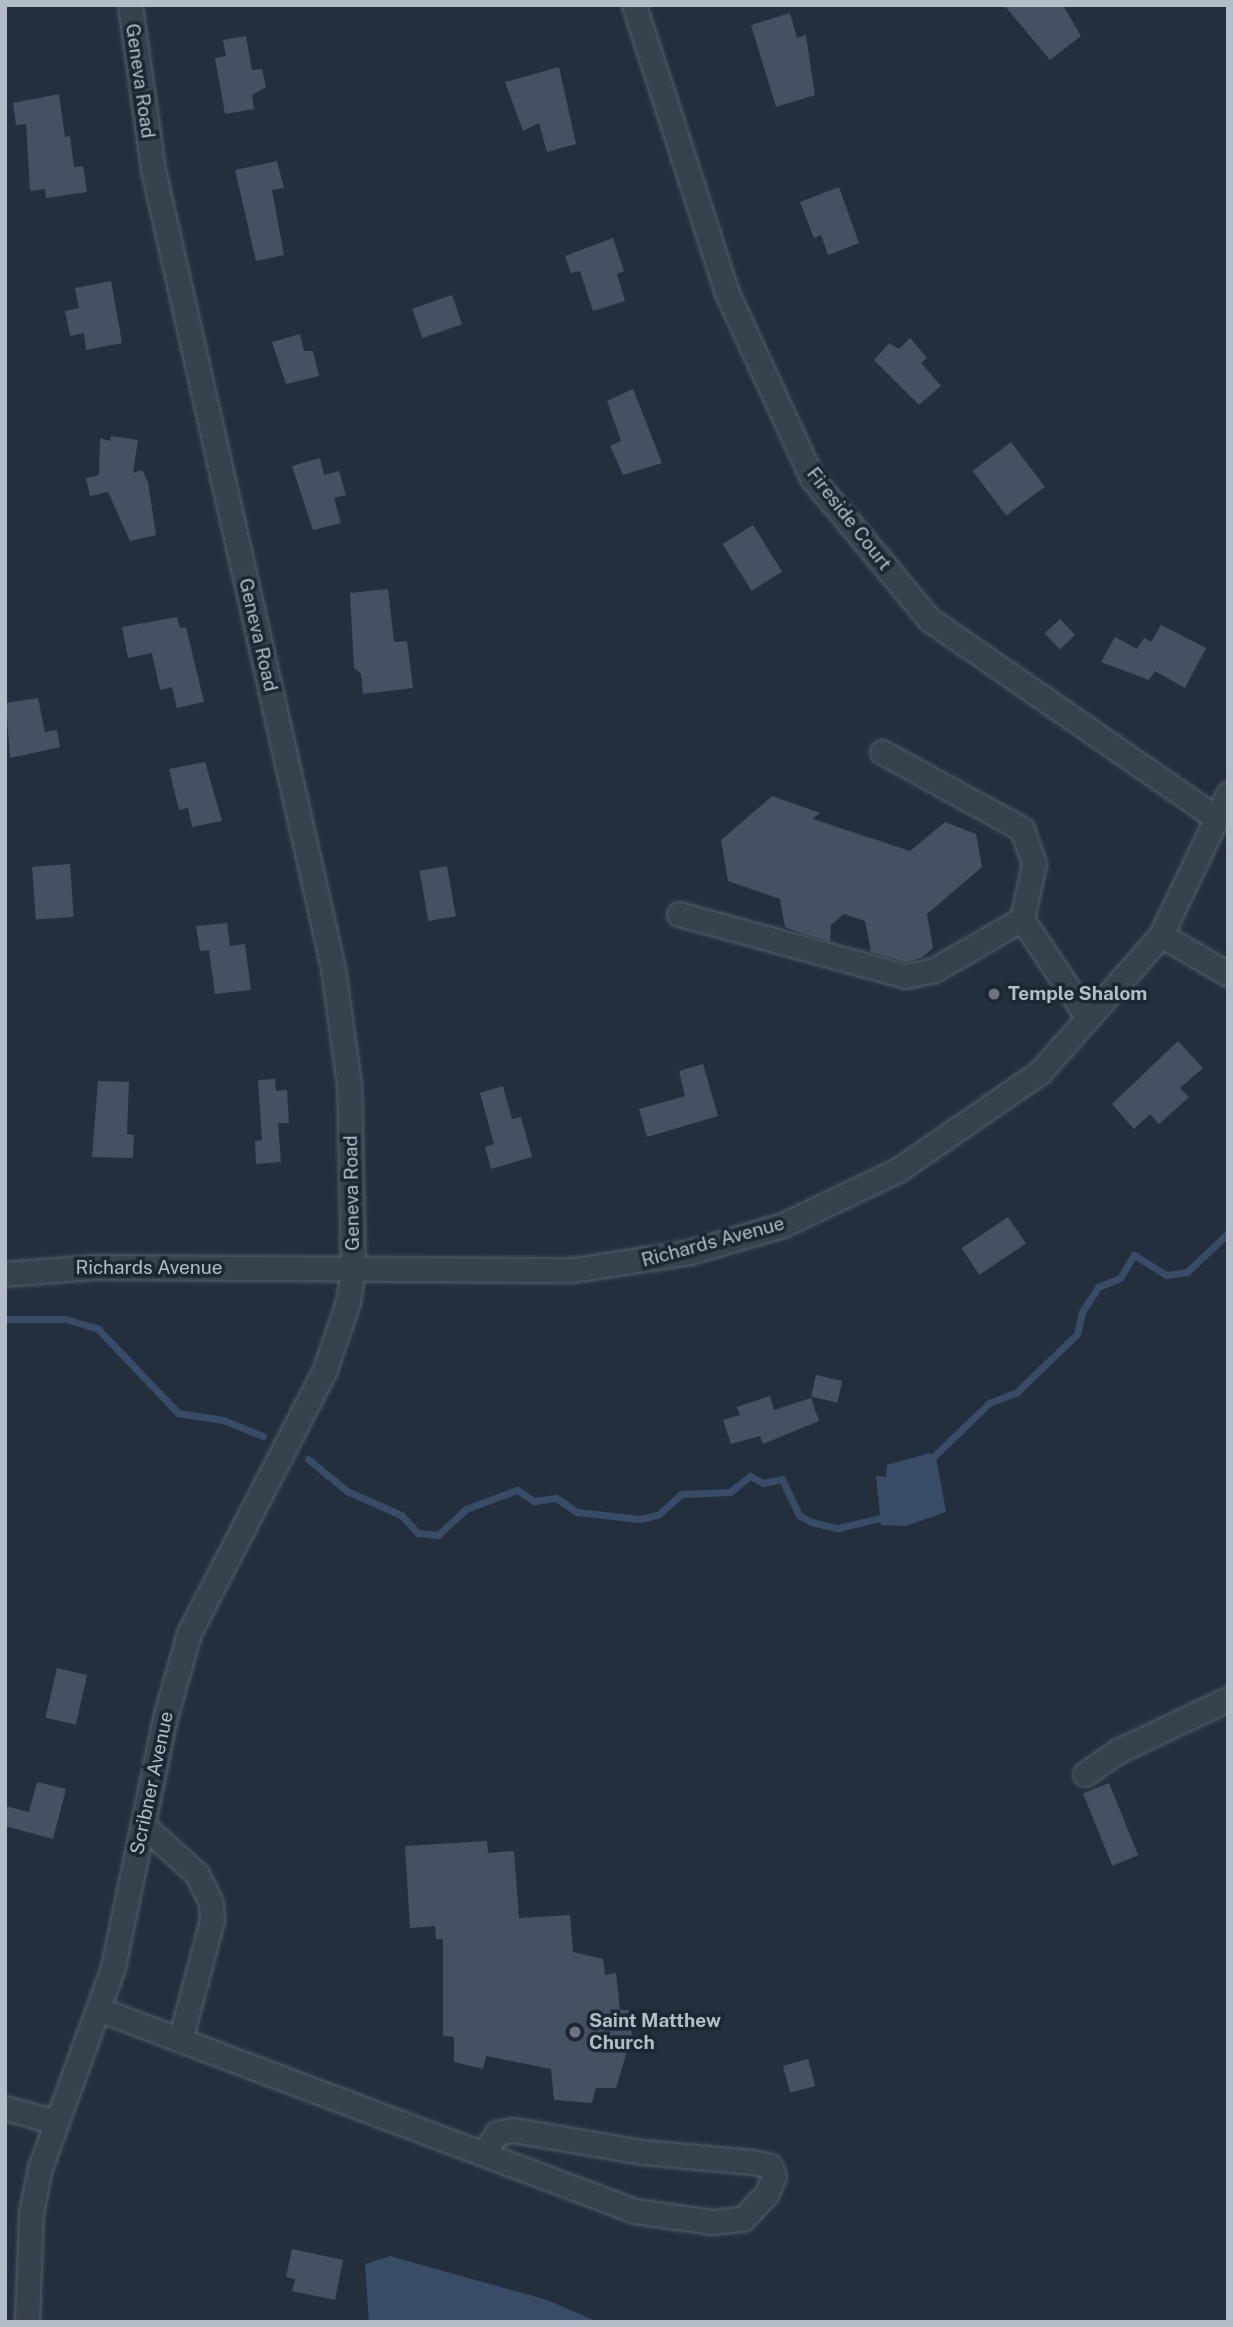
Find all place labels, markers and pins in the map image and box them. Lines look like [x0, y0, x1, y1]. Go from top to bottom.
place label: Temple Shalom [1008, 983, 1147, 1005]
marker: Temple Shalom [986, 986, 1002, 1002]
place label: Saint Matthew Church [589, 2010, 721, 2054]
marker: Saint Matthew Church [567, 2024, 583, 2040]

